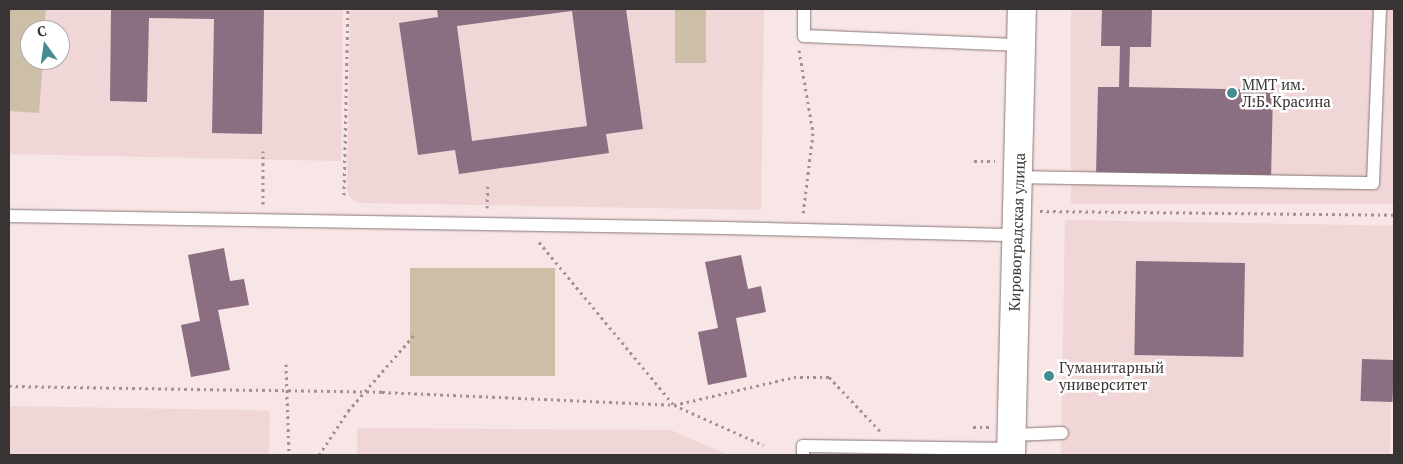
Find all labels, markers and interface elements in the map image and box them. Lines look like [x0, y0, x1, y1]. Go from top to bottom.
north arrow [20, 20, 70, 70]
text: С [35, 21, 48, 41]
place label: ММТ им. Л.Б. Красина [1242, 75, 1332, 110]
marker: ММТ им. Л.Б. Красина [1226, 87, 1238, 99]
street label: Кировоградская улица [1005, 152, 1029, 312]
place label: Гуманитарный университет [1059, 358, 1164, 393]
marker: Гуманитарный университет [1043, 370, 1055, 382]

